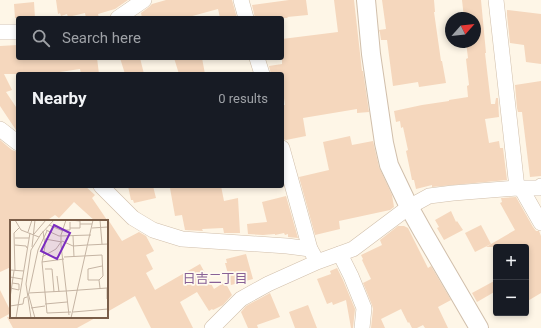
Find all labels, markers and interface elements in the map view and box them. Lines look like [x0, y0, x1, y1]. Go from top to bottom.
north arrow [445, 12, 481, 48]
search box [16, 16, 284, 60]
icon: search [30, 27, 52, 49]
text: Search here [62, 29, 141, 47]
text: Nearby [32, 88, 87, 108]
text: 0 results [218, 91, 268, 106]
inset map [10, 220, 108, 318]
map controls [493, 244, 529, 316]
button: + [493, 244, 529, 280]
district label: 日吉二丁目 [182, 271, 248, 286]
button: − [493, 280, 529, 316]

